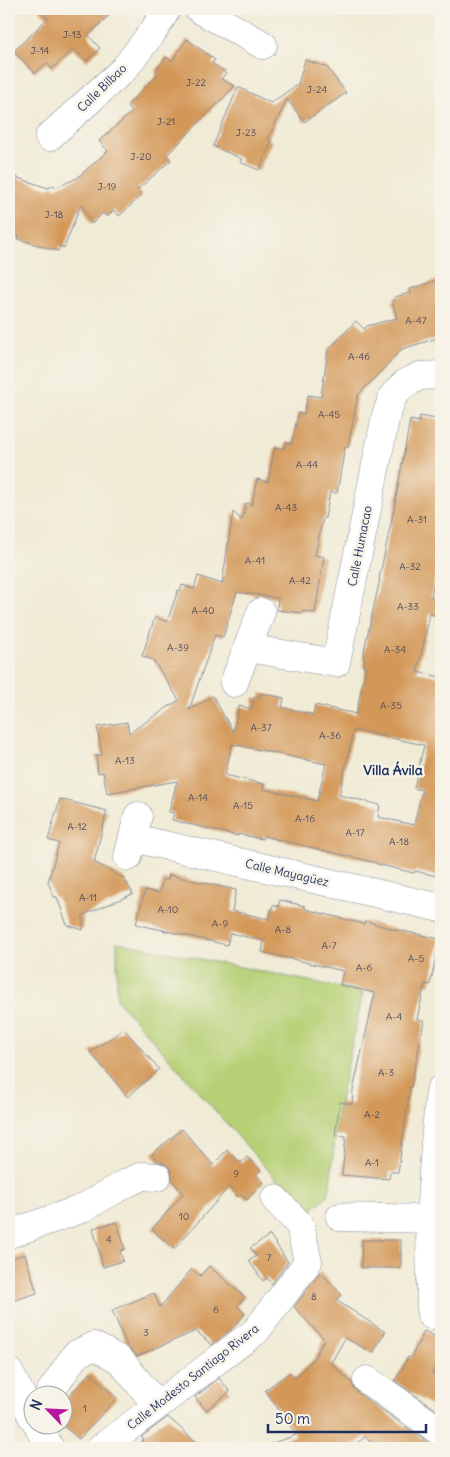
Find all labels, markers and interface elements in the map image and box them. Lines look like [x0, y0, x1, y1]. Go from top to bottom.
house number: J-13 [63, 28, 82, 41]
house number: J-14 [31, 44, 50, 57]
street label: Calle Bilbao [74, 60, 130, 115]
house number: J-22 [186, 76, 207, 89]
house number: J-24 [307, 83, 327, 96]
house number: J-21 [157, 115, 175, 128]
house number: J-23 [236, 126, 257, 139]
house number: J-20 [130, 150, 152, 163]
house number: J-19 [98, 180, 117, 193]
house number: J-18 [45, 208, 64, 221]
house number: A-47 [405, 314, 427, 327]
house number: A-46 [348, 350, 370, 363]
house number: A-45 [318, 408, 340, 421]
house number: A-44 [296, 458, 318, 471]
house number: A-43 [275, 501, 297, 514]
street label: Calle Humacao [344, 504, 375, 588]
house number: A-31 [407, 513, 427, 526]
house number: A-41 [245, 554, 265, 567]
house number: A-32 [399, 560, 421, 573]
house number: A-42 [289, 574, 311, 587]
house number: A-33 [397, 600, 419, 613]
house number: A-40 [191, 604, 215, 617]
house number: A-39 [167, 641, 189, 654]
house number: A-34 [384, 643, 406, 656]
house number: A-35 [380, 699, 402, 712]
house number: A-37 [250, 721, 272, 734]
house number: A-36 [319, 729, 341, 742]
house number: A-13 [115, 754, 135, 767]
district label: Villa Ávila [363, 761, 423, 779]
house number: A-14 [188, 791, 208, 804]
house number: A-15 [233, 799, 253, 812]
house number: A-16 [295, 812, 315, 825]
house number: A-12 [67, 820, 87, 833]
house number: A-17 [345, 826, 365, 839]
house number: A-18 [389, 835, 409, 848]
street label: Calle Mayagüez [244, 856, 331, 889]
house number: A-11 [79, 891, 97, 904]
house number: A-10 [158, 903, 178, 916]
house number: A-9 [212, 917, 228, 930]
house number: A-8 [275, 923, 291, 936]
house number: A-7 [321, 939, 337, 952]
house number: A-5 [408, 952, 424, 965]
house number: A-6 [356, 961, 372, 974]
house number: A-4 [386, 1010, 402, 1023]
house number: A-3 [378, 1066, 394, 1079]
house number: A-2 [364, 1108, 380, 1121]
house number: A-1 [365, 1156, 379, 1169]
house number: 9 [233, 1167, 239, 1180]
house number: 10 [179, 1210, 189, 1223]
house number: 4 [106, 1233, 112, 1246]
house number: 7 [267, 1251, 272, 1264]
house number: 8 [311, 1290, 317, 1303]
house number: 6 [213, 1303, 219, 1316]
street label: Calle Modesto Santiago Rivera [124, 1321, 262, 1433]
house number: 3 [143, 1326, 149, 1339]
north arrow [22, 1384, 72, 1434]
text: N [26, 1397, 46, 1413]
house number: 1 [83, 1402, 87, 1415]
scale bar [268, 1402, 425, 1434]
text: 50 m [275, 1409, 310, 1428]

